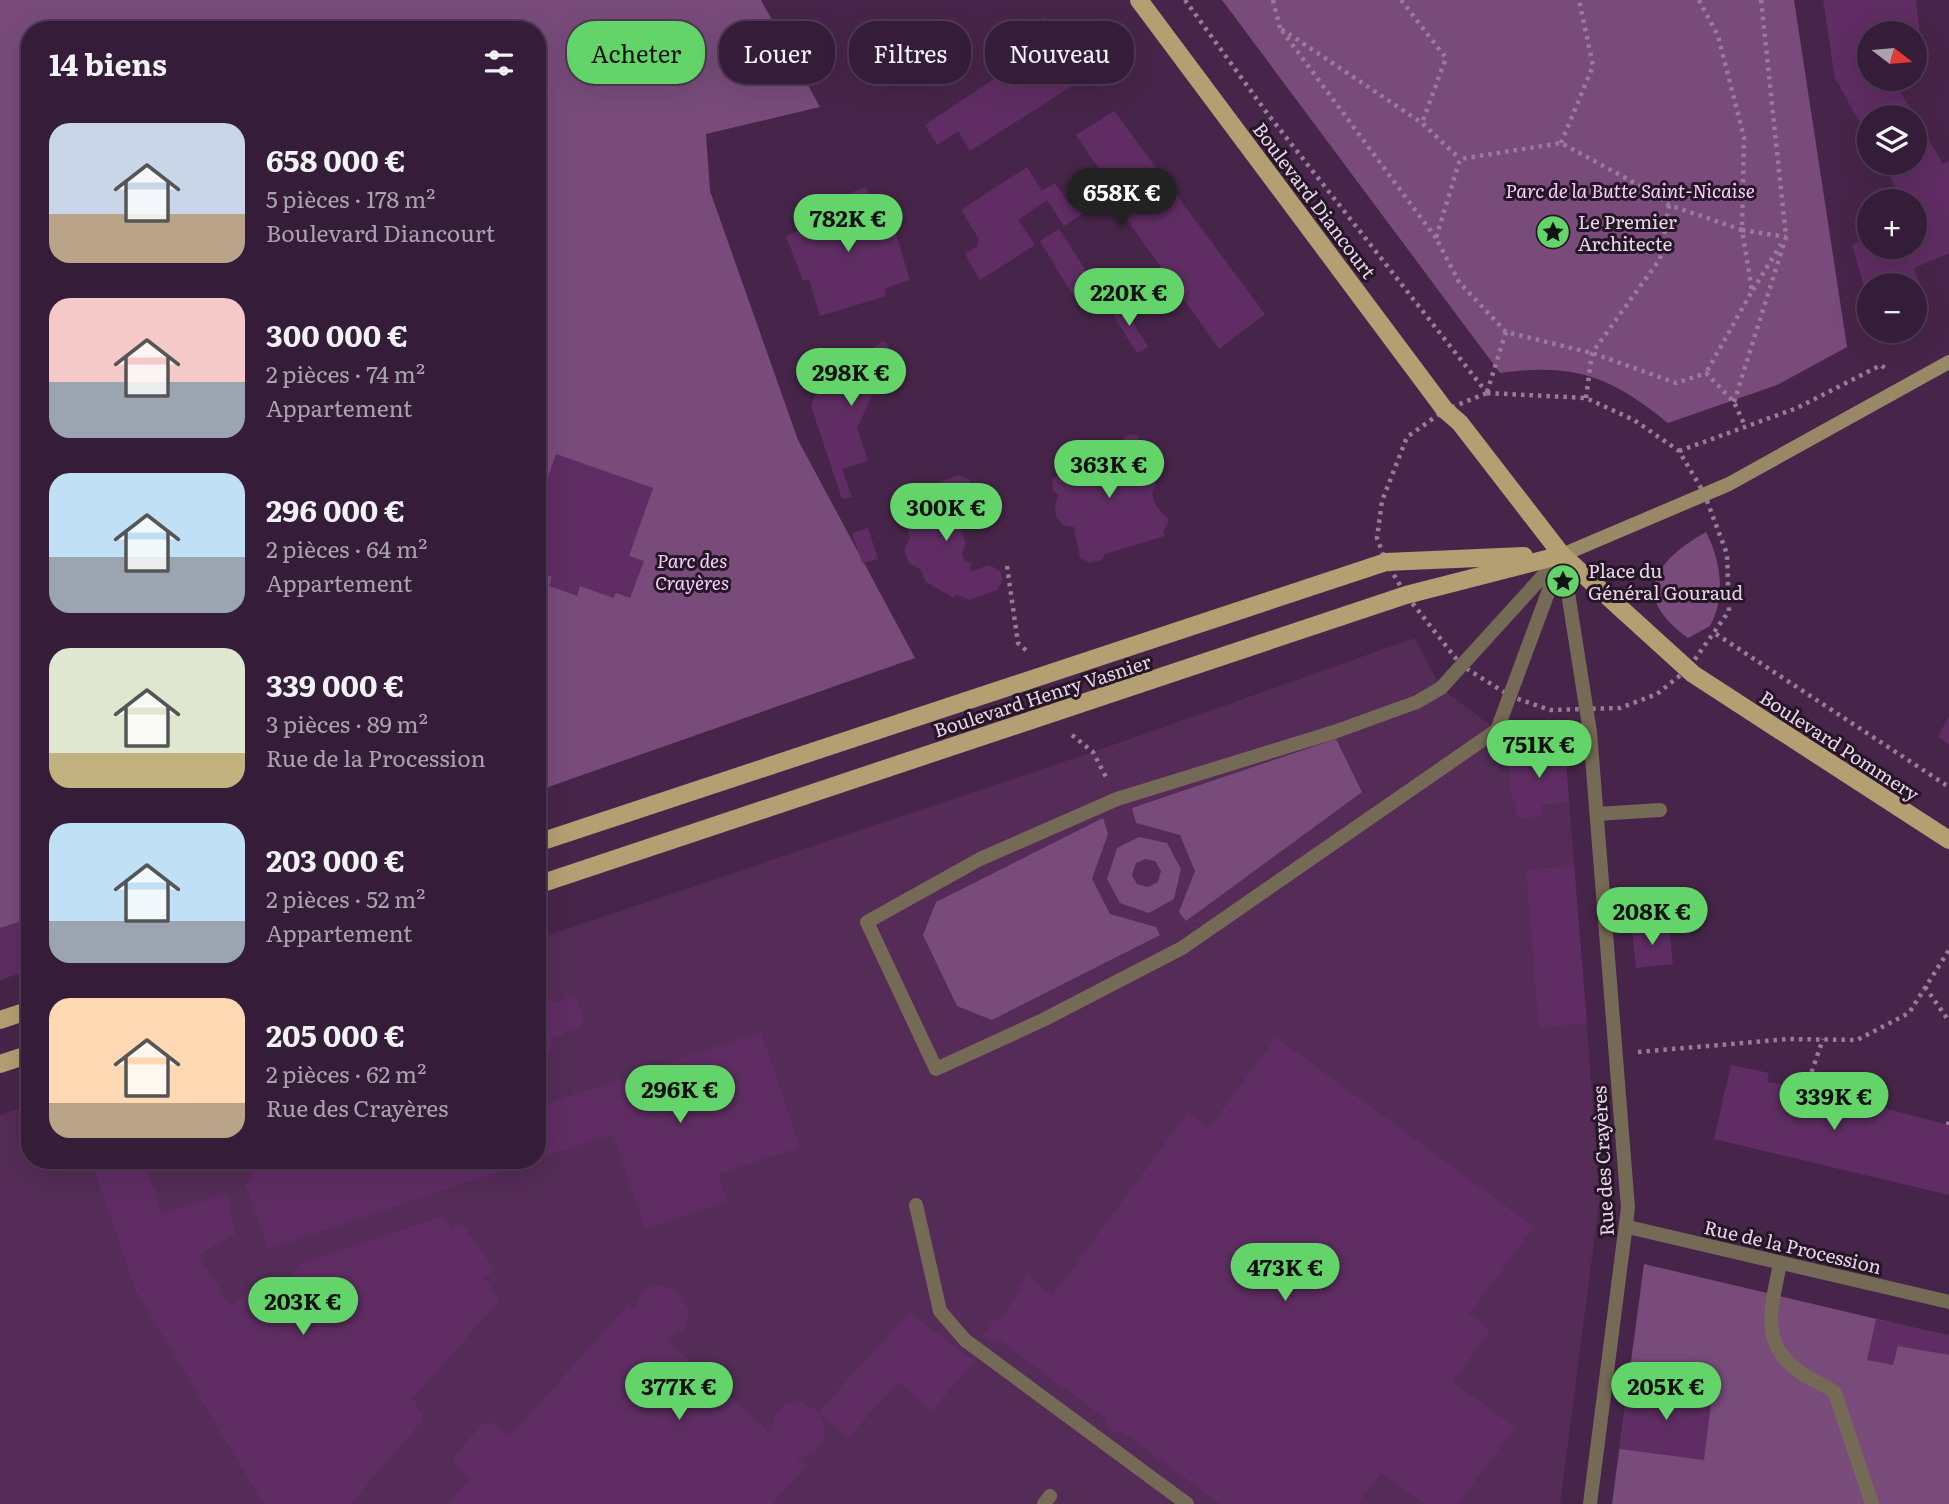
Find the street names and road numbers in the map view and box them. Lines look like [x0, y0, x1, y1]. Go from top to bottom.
street label: Boulevard Diancourt [1247, 116, 1383, 284]
street label: Boulevard Henry Vasnier [930, 647, 1154, 743]
street label: Boulevard Pommery [1755, 683, 1925, 807]
street label: Rue des Crayères [1584, 1085, 1620, 1237]
street label: Rue de la Procession [1701, 1212, 1885, 1280]

